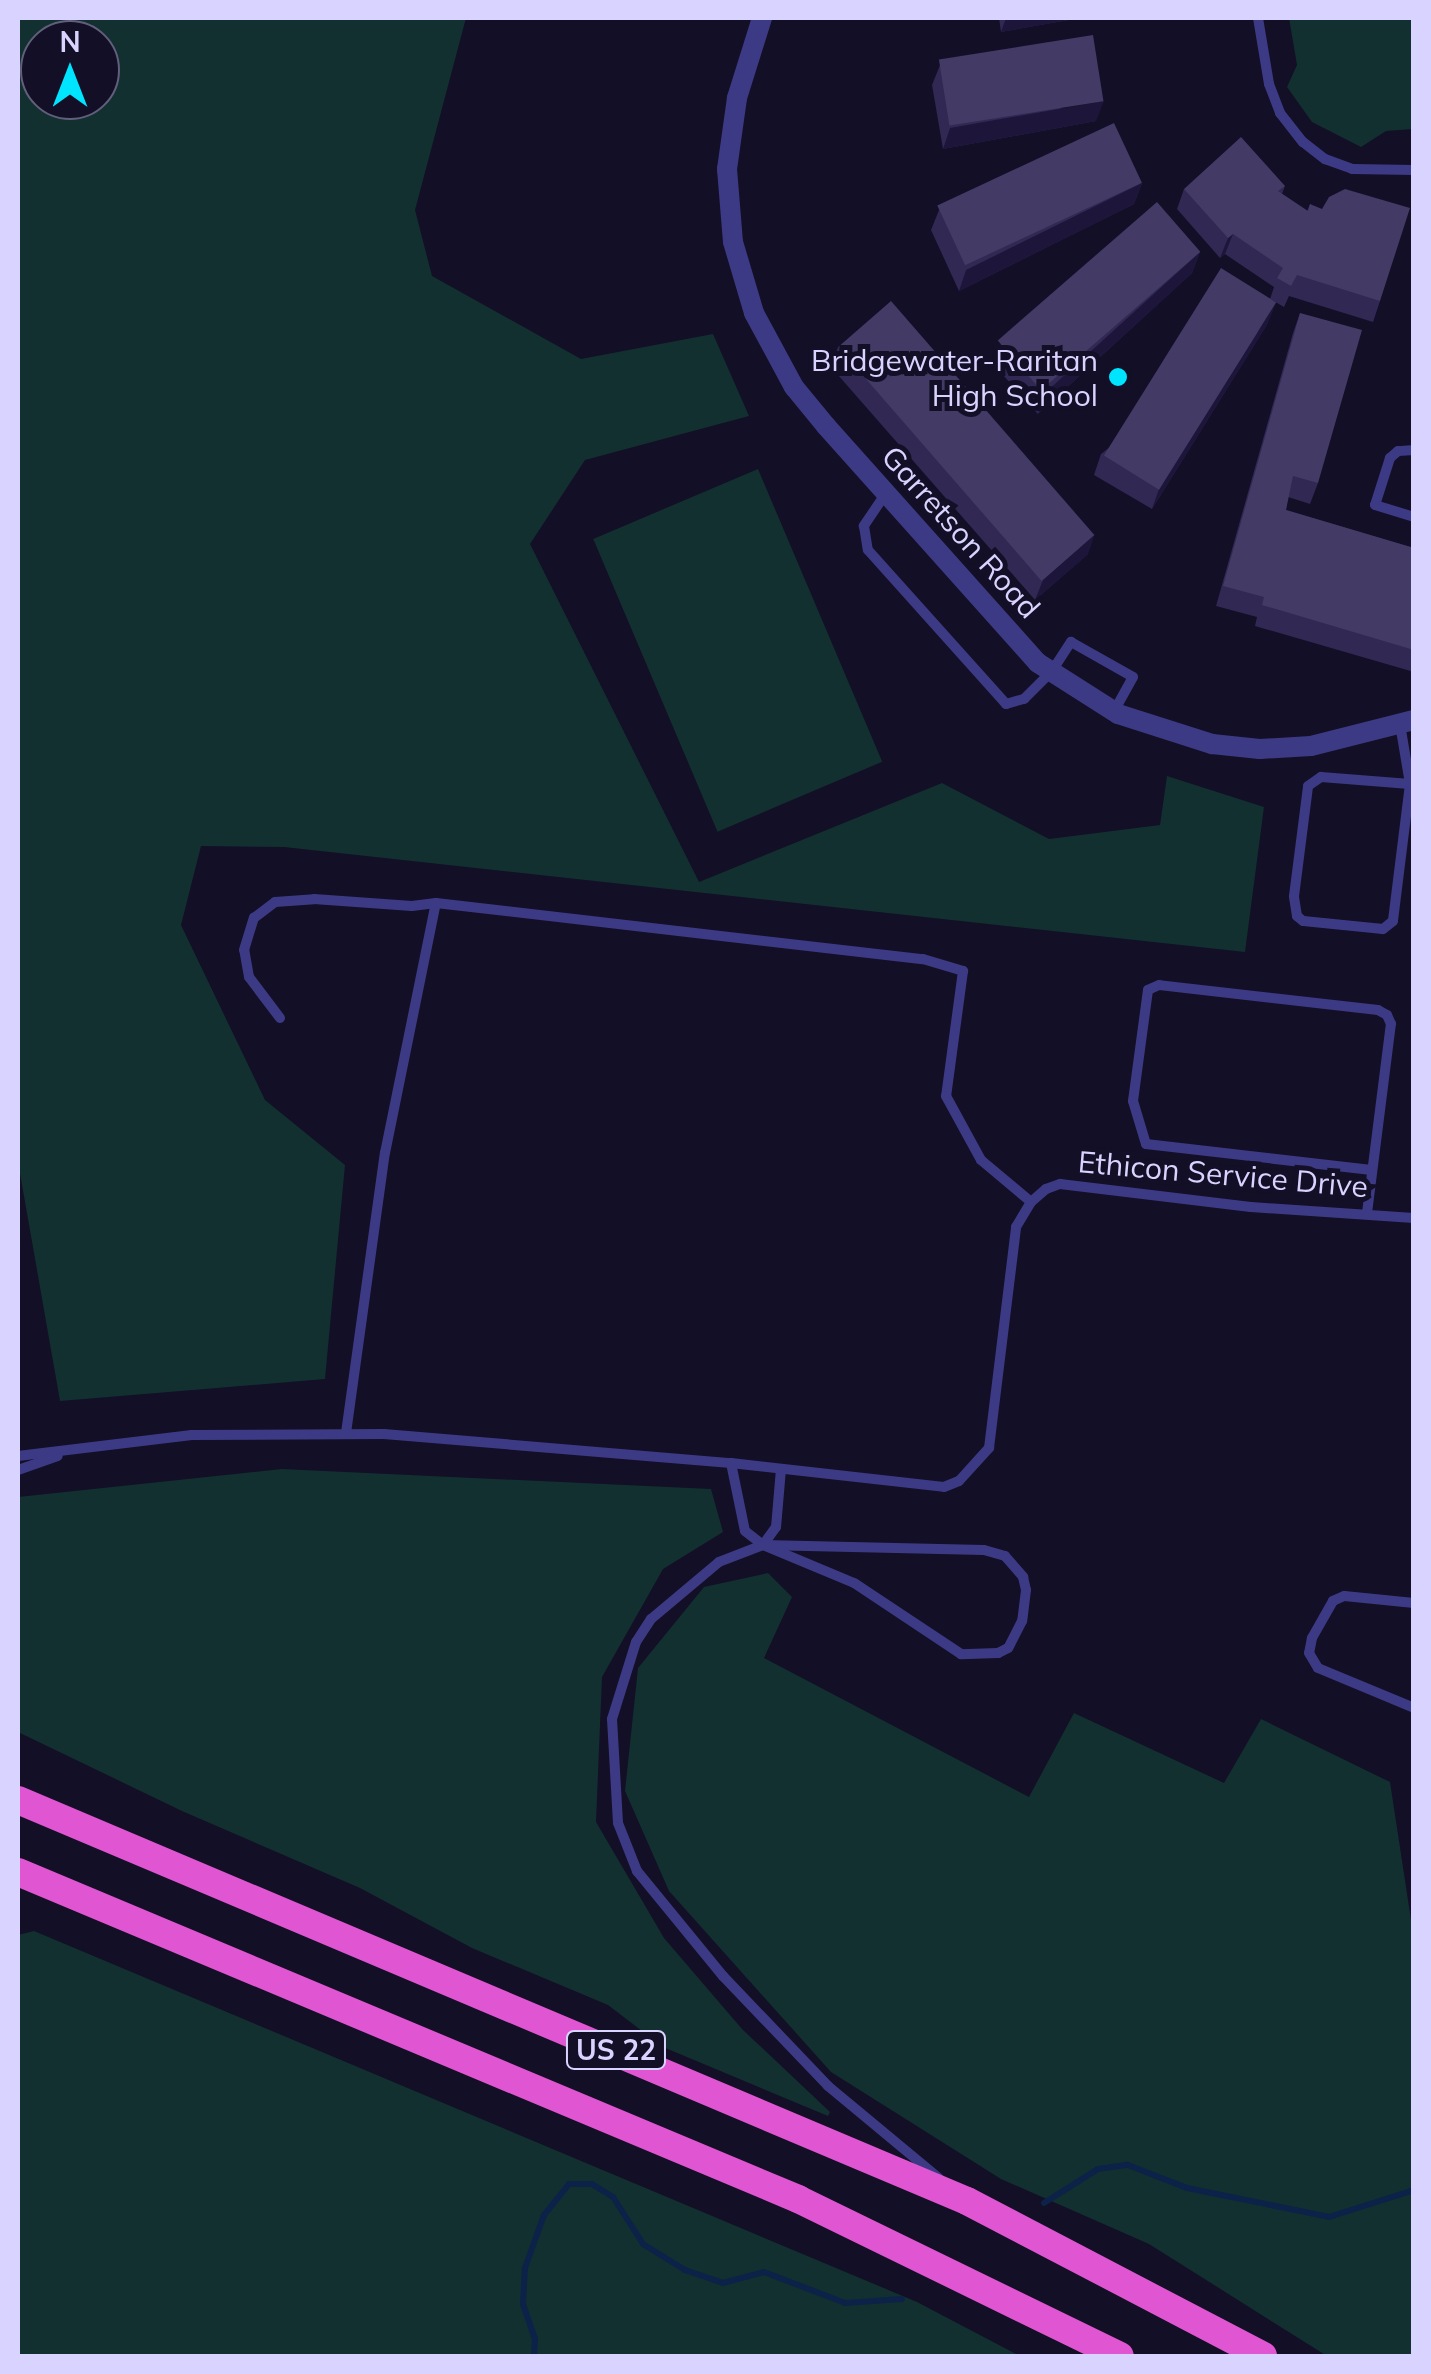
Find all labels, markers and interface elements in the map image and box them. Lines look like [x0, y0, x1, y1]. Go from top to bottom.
north arrow [20, 20, 120, 120]
text: N [59, 24, 81, 59]
place label: Bridgewater-Raritan High School [811, 342, 1098, 412]
marker: Bridgewater-Raritan High School [1107, 366, 1129, 388]
street label: Garretson Road [874, 438, 1048, 626]
street label: Ethicon Service Drive [1077, 1143, 1369, 1205]
road number: US 22 [564, 2027, 668, 2073]

